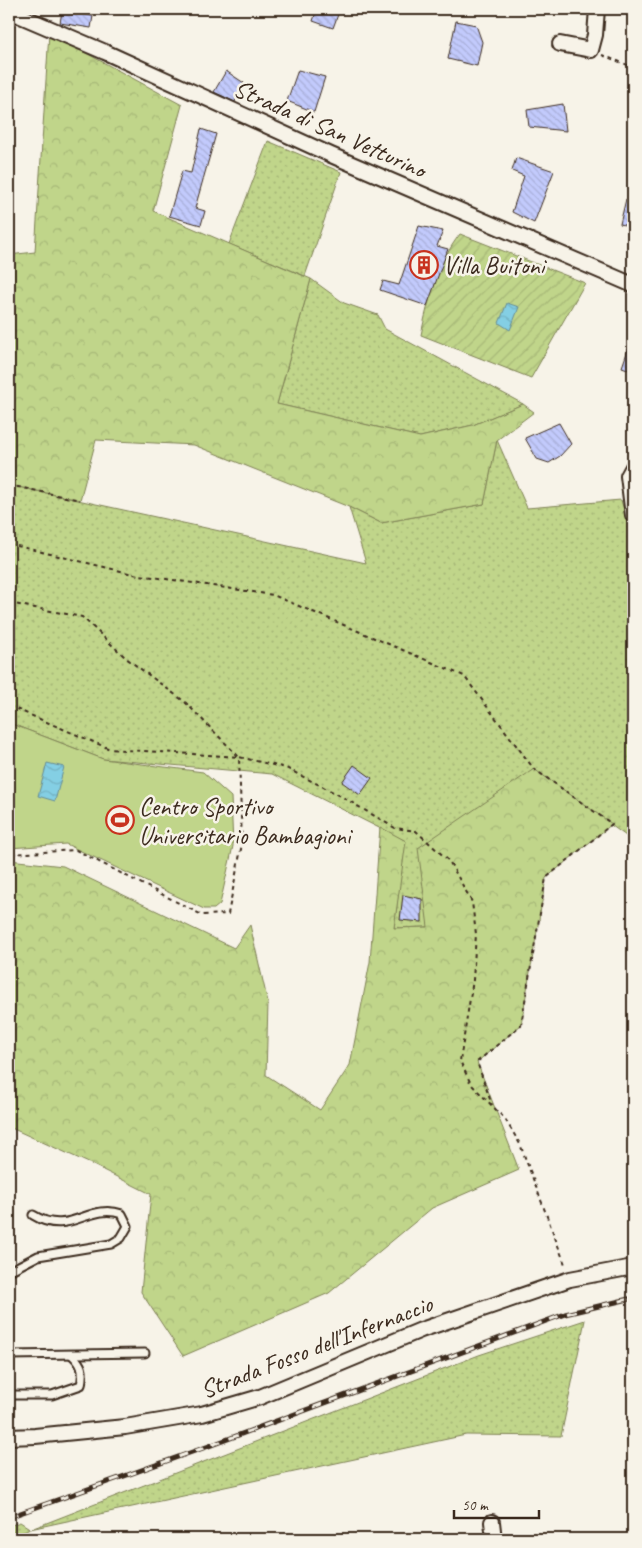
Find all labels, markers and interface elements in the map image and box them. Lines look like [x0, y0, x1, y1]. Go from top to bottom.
street label: Strada di San Vetturino [229, 72, 433, 187]
building icon: Villa Buitoni [409, 250, 439, 280]
place label: Villa Buitoni [443, 250, 548, 282]
place label: Centro Sportivo Universitario Bambagioni [139, 791, 354, 852]
sports icon: Centro Sportivo Universitario Bambagioni [105, 805, 135, 835]
street label: Strada Fosso dell'Infernaccio [196, 1288, 438, 1406]
scale bar [454, 1488, 540, 1520]
text: 50 m [462, 1496, 489, 1515]

